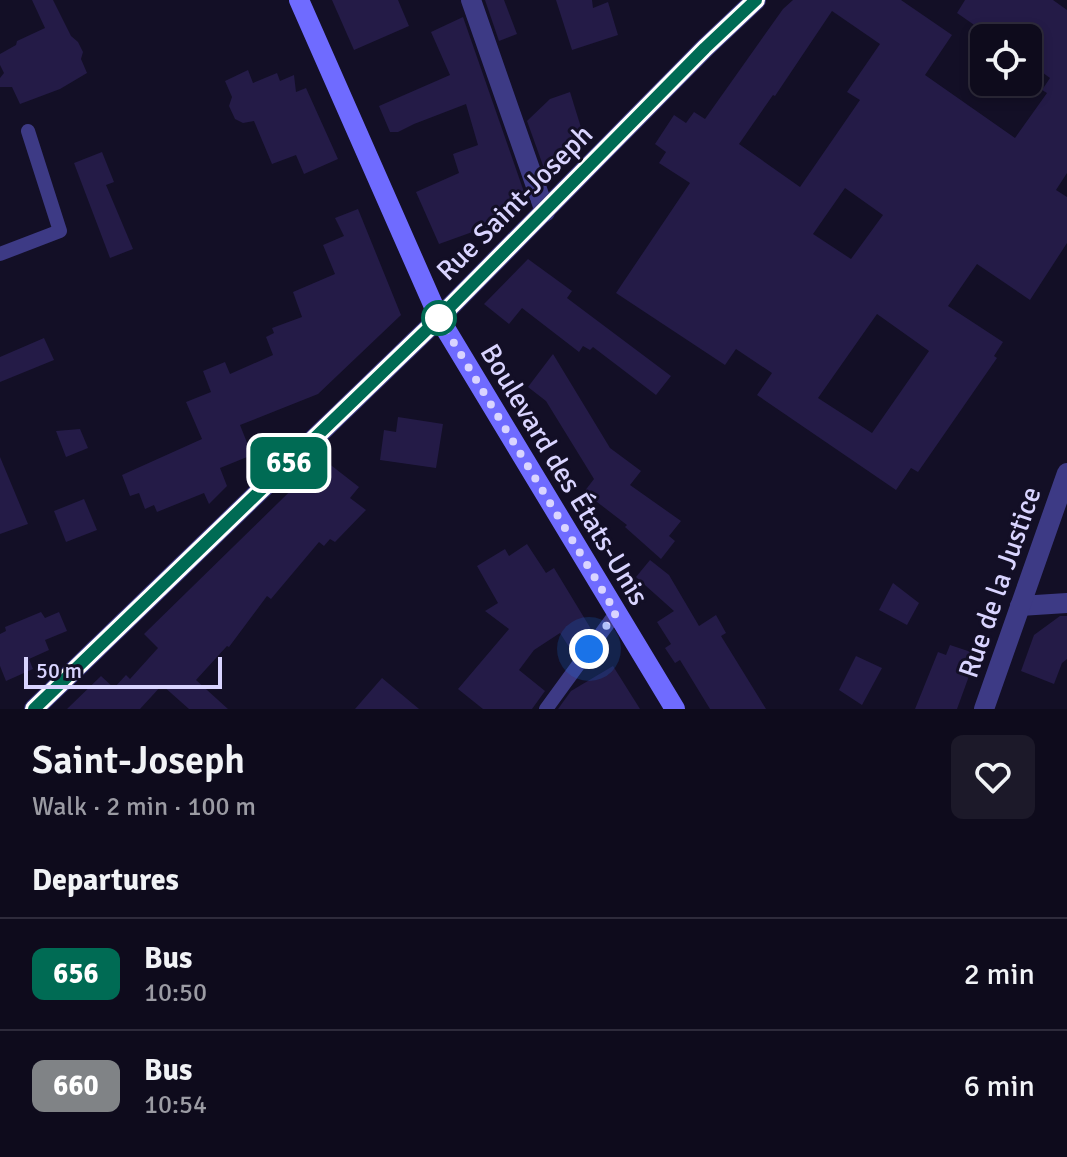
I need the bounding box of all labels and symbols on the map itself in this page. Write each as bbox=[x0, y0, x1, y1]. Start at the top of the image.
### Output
street label: Rue Saint-Joseph bbox=[430, 118, 600, 288]
unlabelled marker bbox=[422, 301, 456, 335]
street label: Boulevard des États-Unis bbox=[473, 338, 656, 611]
line badge: 656 bbox=[243, 437, 335, 489]
street label: Rue de la Justice bbox=[951, 482, 1049, 682]
your location bbox=[569, 629, 609, 669]
scale bar bbox=[24, 653, 222, 689]

